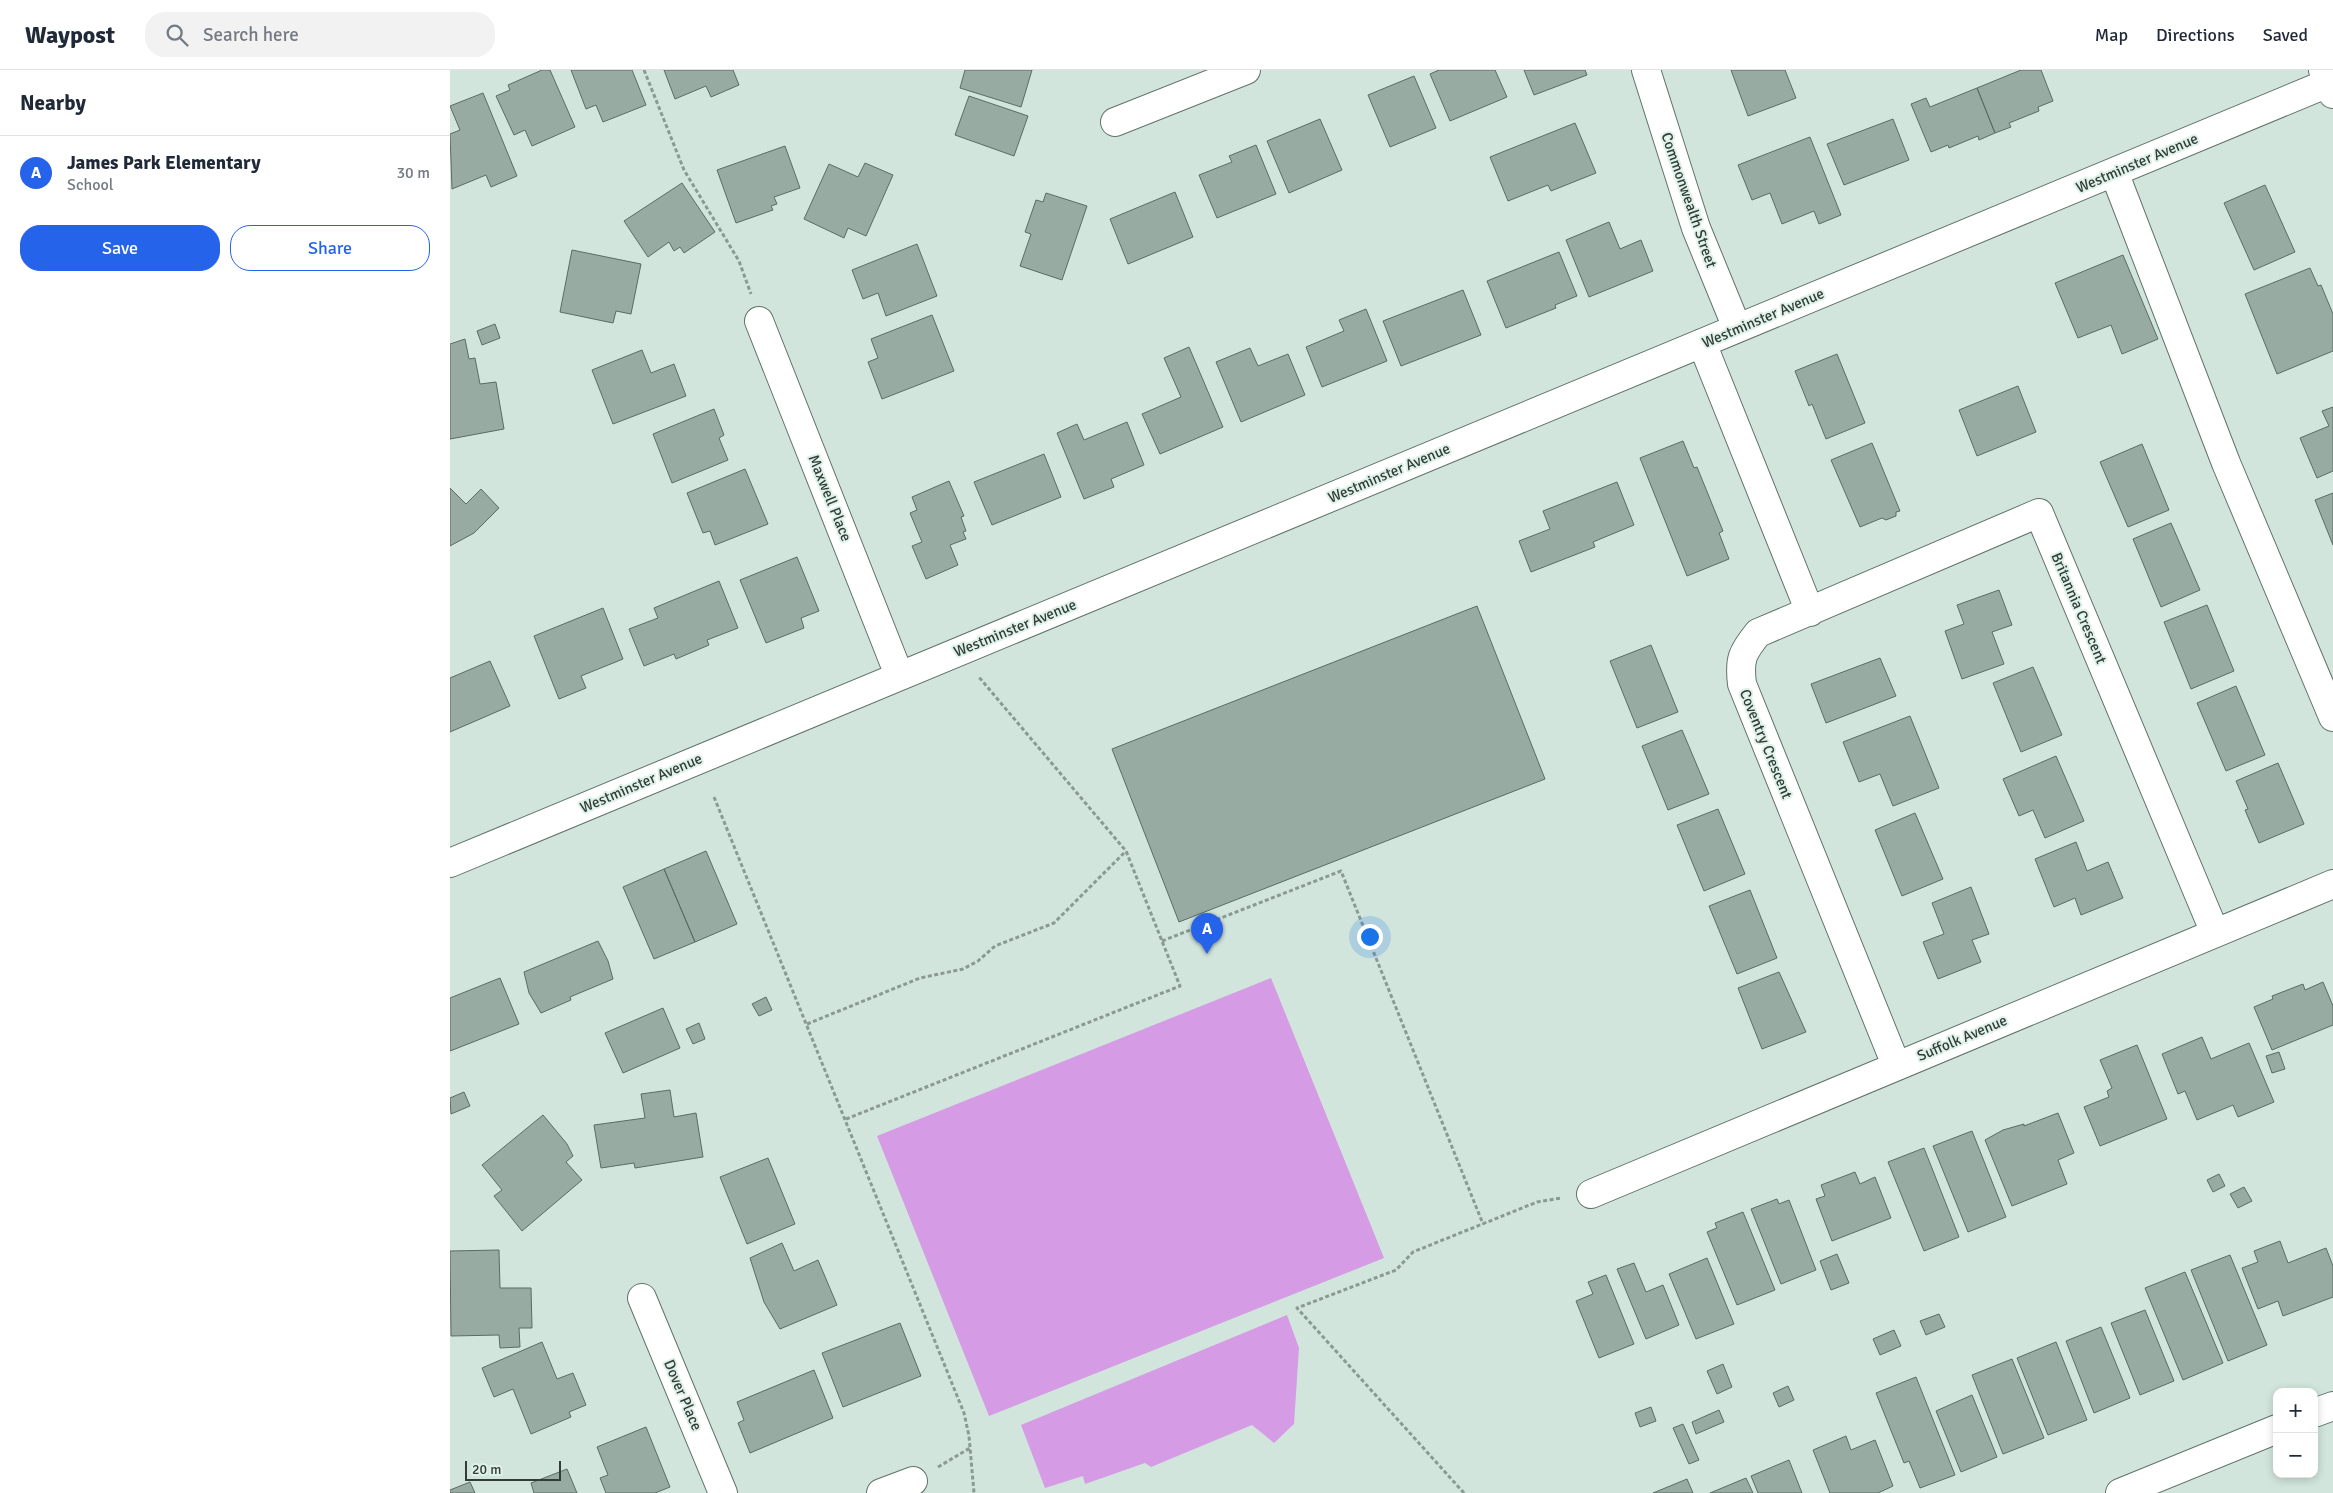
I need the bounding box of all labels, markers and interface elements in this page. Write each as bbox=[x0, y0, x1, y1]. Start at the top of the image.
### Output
search box bbox=[145, 12, 495, 57]
text: Waypost bbox=[25, 20, 115, 50]
icon: search bbox=[163, 21, 191, 49]
text: Search here bbox=[203, 23, 299, 47]
text: Map bbox=[2095, 24, 2128, 46]
text: Directions bbox=[2156, 24, 2235, 46]
text: Saved bbox=[2263, 24, 2308, 46]
text: Nearby bbox=[20, 90, 86, 116]
street label: Westminster Avenue bbox=[2073, 129, 2201, 197]
street label: Commonwealth Street bbox=[1657, 130, 1721, 270]
text: James Park Elementary bbox=[67, 151, 261, 175]
text: A bbox=[31, 163, 41, 183]
text: 30 m bbox=[396, 163, 430, 183]
text: School bbox=[67, 175, 113, 195]
button: Save bbox=[20, 225, 220, 271]
button: Share bbox=[230, 225, 430, 271]
street label: Westminster Avenue bbox=[1699, 284, 1827, 352]
street label: Westminster Avenue bbox=[1325, 439, 1453, 507]
street label: Maxwell Place bbox=[804, 452, 856, 544]
street label: Britannia Crescent bbox=[2047, 550, 2111, 666]
street label: Westminster Avenue bbox=[951, 595, 1079, 661]
street label: Coventry Crescent bbox=[1736, 687, 1796, 801]
street label: Westminster Avenue bbox=[577, 749, 705, 817]
pin: A bbox=[1191, 913, 1223, 954]
your location bbox=[1357, 924, 1383, 950]
street label: Suffolk Avenue bbox=[1914, 1011, 2010, 1065]
street label: Dover Place bbox=[660, 1357, 706, 1433]
map controls bbox=[2273, 1388, 2318, 1478]
button: + bbox=[2273, 1388, 2318, 1433]
button: − bbox=[2273, 1433, 2318, 1478]
scale bar bbox=[465, 1458, 561, 1481]
text: 20 m bbox=[472, 1461, 501, 1478]

